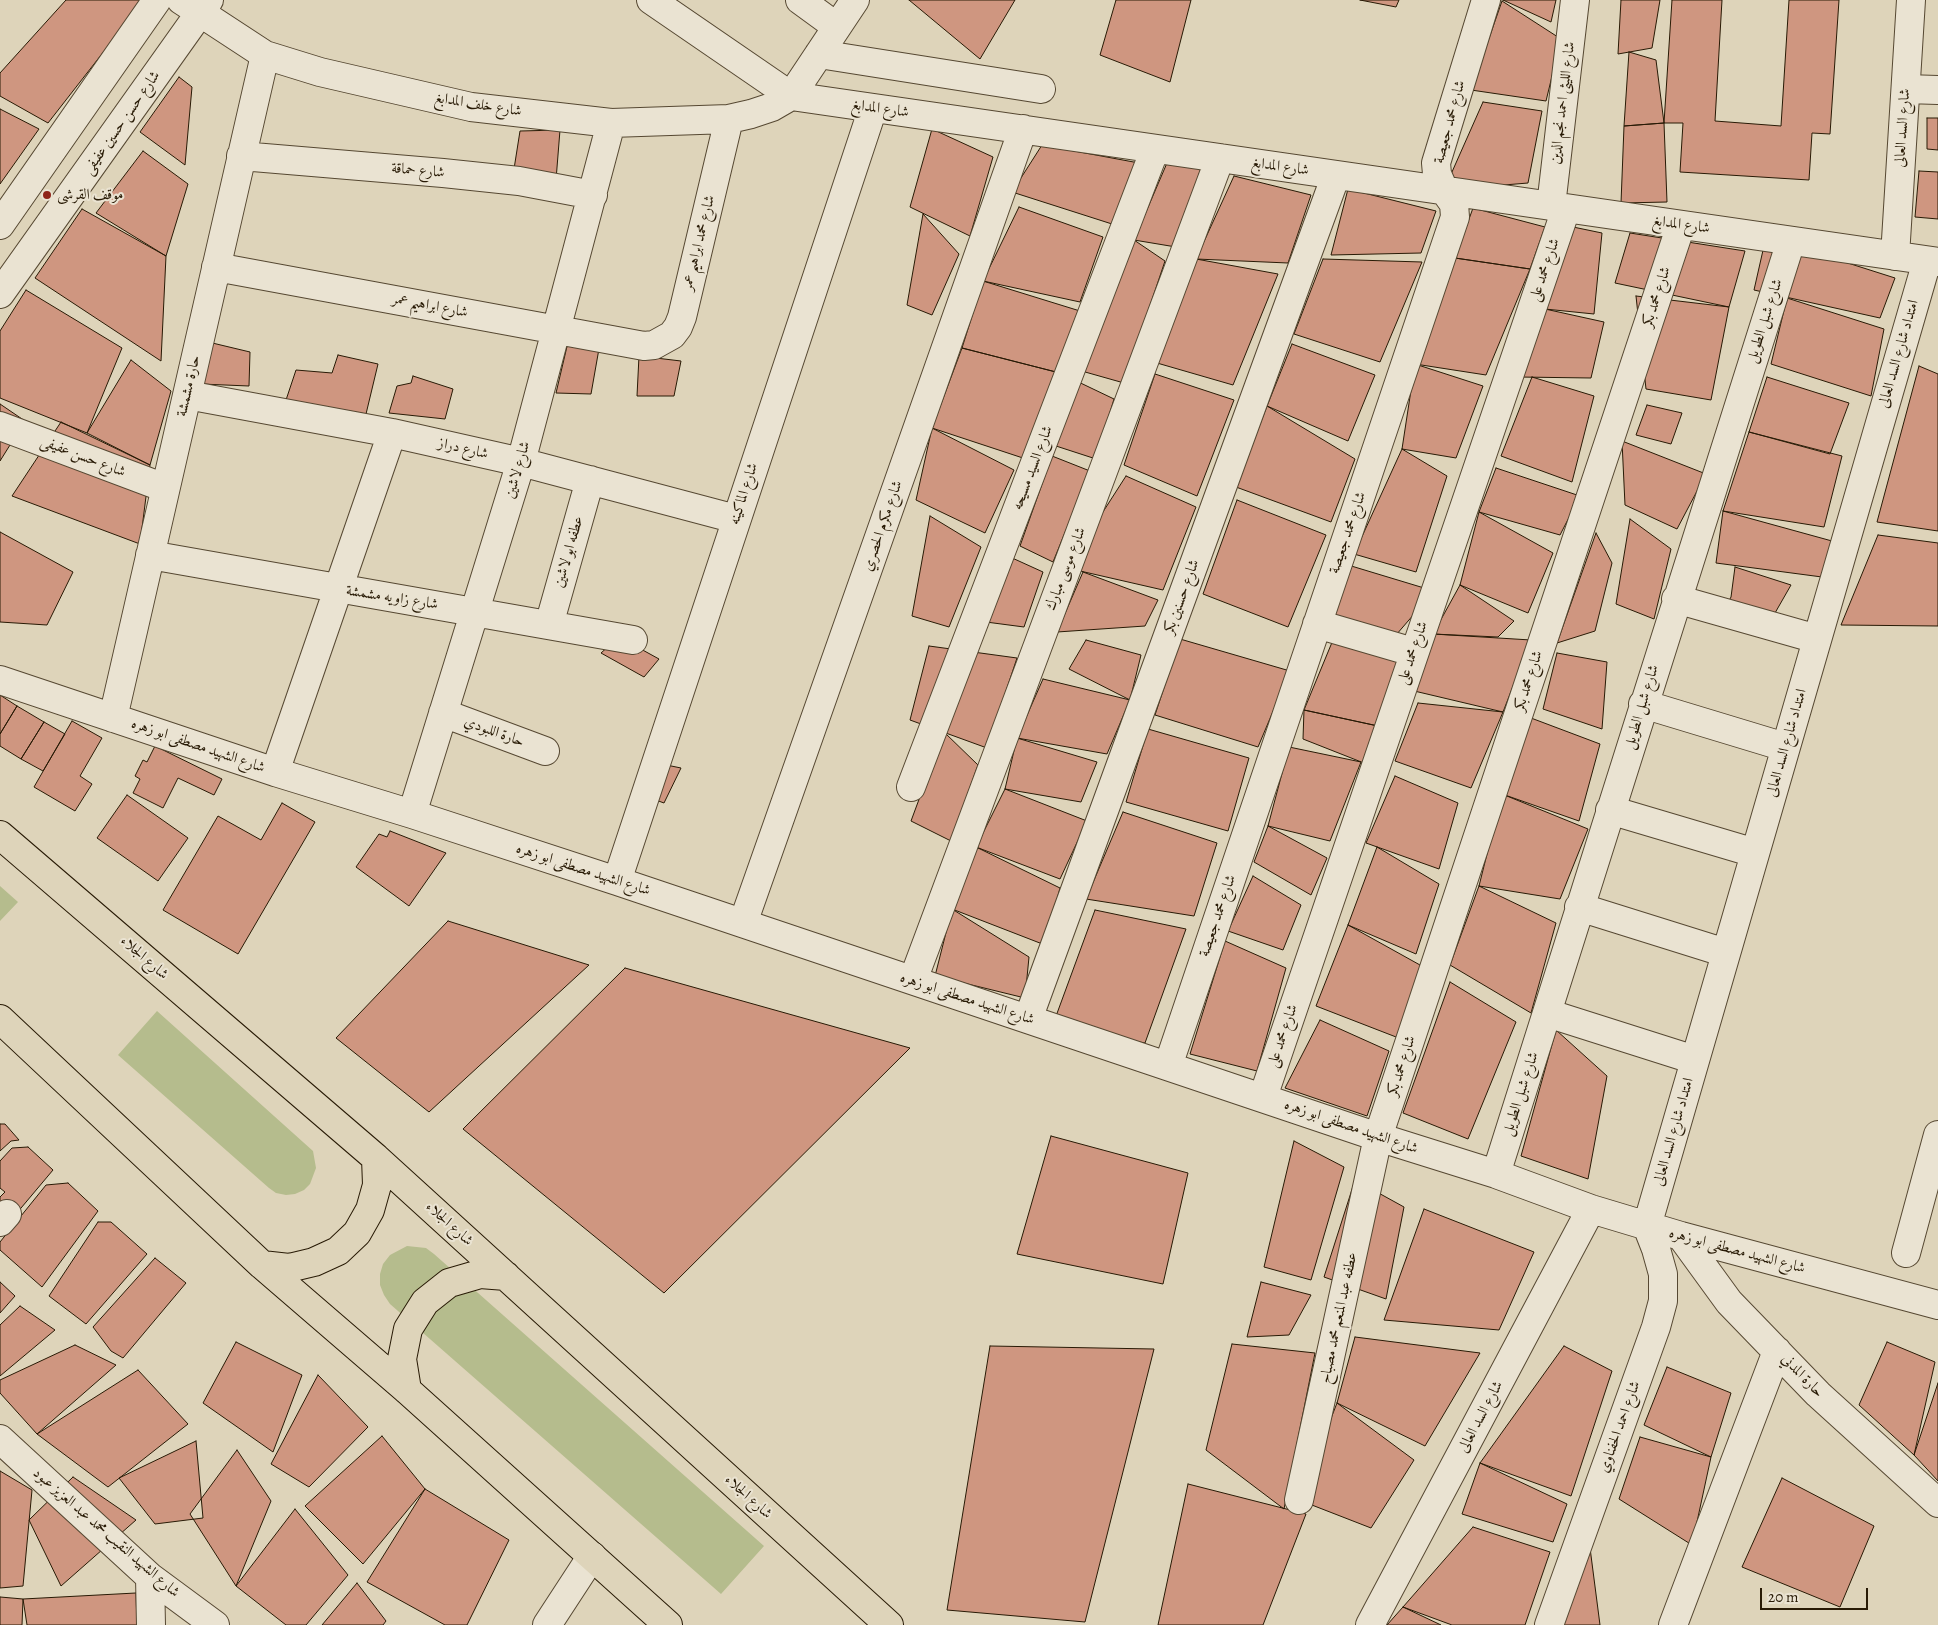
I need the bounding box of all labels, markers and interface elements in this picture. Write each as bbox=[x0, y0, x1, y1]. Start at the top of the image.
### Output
street label: شارع الليثى احمد نجم الدين bbox=[1547, 41, 1579, 165]
street label: شارع حسن حسين عفيفى bbox=[80, 68, 164, 178]
street label: شارع محمد جعيصة bbox=[1430, 78, 1470, 166]
street label: شارع السد العالى bbox=[1891, 88, 1915, 168]
street label: شارع خلف المدابغ bbox=[433, 89, 523, 121]
street label: شارع المدابغ bbox=[850, 96, 910, 122]
street label: شارع المدابغ bbox=[1250, 154, 1310, 180]
street label: شارع حماقة bbox=[391, 160, 445, 182]
place label: موقف القرشى bbox=[57, 186, 123, 204]
marker: موقف القرشى bbox=[41, 189, 53, 201]
street label: شارع محمد ابراهيم عمر bbox=[678, 194, 720, 292]
street label: شارع المدابغ bbox=[1651, 212, 1711, 238]
street label: شارع محمد على bbox=[1526, 236, 1564, 304]
street label: شارع محمد بكر bbox=[1639, 264, 1675, 330]
street label: شارع شبل الطويل bbox=[1743, 277, 1787, 365]
street label: شارع ابراهيم عمر bbox=[391, 290, 469, 322]
street label: امتداد شارع السد العالى bbox=[1875, 298, 1923, 410]
street label: حارة مشمشة bbox=[173, 354, 205, 418]
street label: شارع السيد مسيحه bbox=[1009, 423, 1057, 513]
street label: شارع حسن عفيفى bbox=[38, 433, 128, 481]
street label: شارع دراز bbox=[436, 434, 490, 464]
street label: شارع لاشين bbox=[501, 439, 535, 501]
street label: شارع الماكينه bbox=[726, 461, 762, 527]
street label: شارع مكرم الحصري bbox=[859, 478, 907, 574]
street label: شارع محمد جعيصة bbox=[1326, 490, 1370, 576]
street label: عطفه ابو لاشين bbox=[550, 514, 588, 590]
street label: شارع موسى مبارك bbox=[1042, 525, 1090, 613]
street label: شارع حسنين بكر bbox=[1160, 557, 1204, 637]
street label: شارع زاويه مشمشة bbox=[345, 582, 439, 614]
street label: شارع محمد على bbox=[1394, 619, 1432, 687]
street label: شارع محمد بكر bbox=[1511, 648, 1547, 714]
street label: شارع شبل الطويل bbox=[1621, 663, 1663, 751]
street label: امتداد شارع السد العالى bbox=[1763, 687, 1811, 799]
street label: حارة اللبودي bbox=[461, 713, 527, 751]
street label: شارع الشهيد مصطفى ابو زهره bbox=[129, 715, 267, 777]
street label: شارع الشهيد مصطفى ابو زهره bbox=[513, 840, 653, 900]
street label: شارع محمد جعيصة bbox=[1196, 873, 1240, 959]
street label: شارع الجلاء bbox=[116, 932, 172, 984]
street label: شارع الشهيد مصطفى ابو زهره bbox=[897, 969, 1037, 1029]
street label: شارع محمد على bbox=[1264, 1002, 1302, 1070]
street label: شارع محمد بكر bbox=[1384, 1033, 1420, 1099]
street label: شارع شبل الطويل bbox=[1499, 1050, 1543, 1138]
street label: امتداد شارع السد العالى bbox=[1650, 1076, 1698, 1188]
street label: شارع الشهيد مصطفى ابو زهره bbox=[1282, 1096, 1420, 1158]
street label: شارع الجلاء bbox=[421, 1198, 477, 1250]
street label: شارع الشهيد مصطفى ابو زهره bbox=[1667, 1224, 1807, 1278]
street label: عطفه عبد المنعم محمد مصباح bbox=[1316, 1251, 1362, 1385]
street label: حارة المدني bbox=[1777, 1350, 1827, 1402]
street label: شارع السد العالى bbox=[1455, 1378, 1507, 1456]
street label: شارع احمد الحفناوي bbox=[1595, 1379, 1645, 1475]
street label: شارع الشهيد النقيب محمد عبد العزيز عبود bbox=[29, 1464, 183, 1602]
street label: شارع الجلاء bbox=[720, 1471, 776, 1523]
scale bar bbox=[1763, 1578, 1870, 1610]
text: 20 m bbox=[1768, 1587, 1799, 1607]

